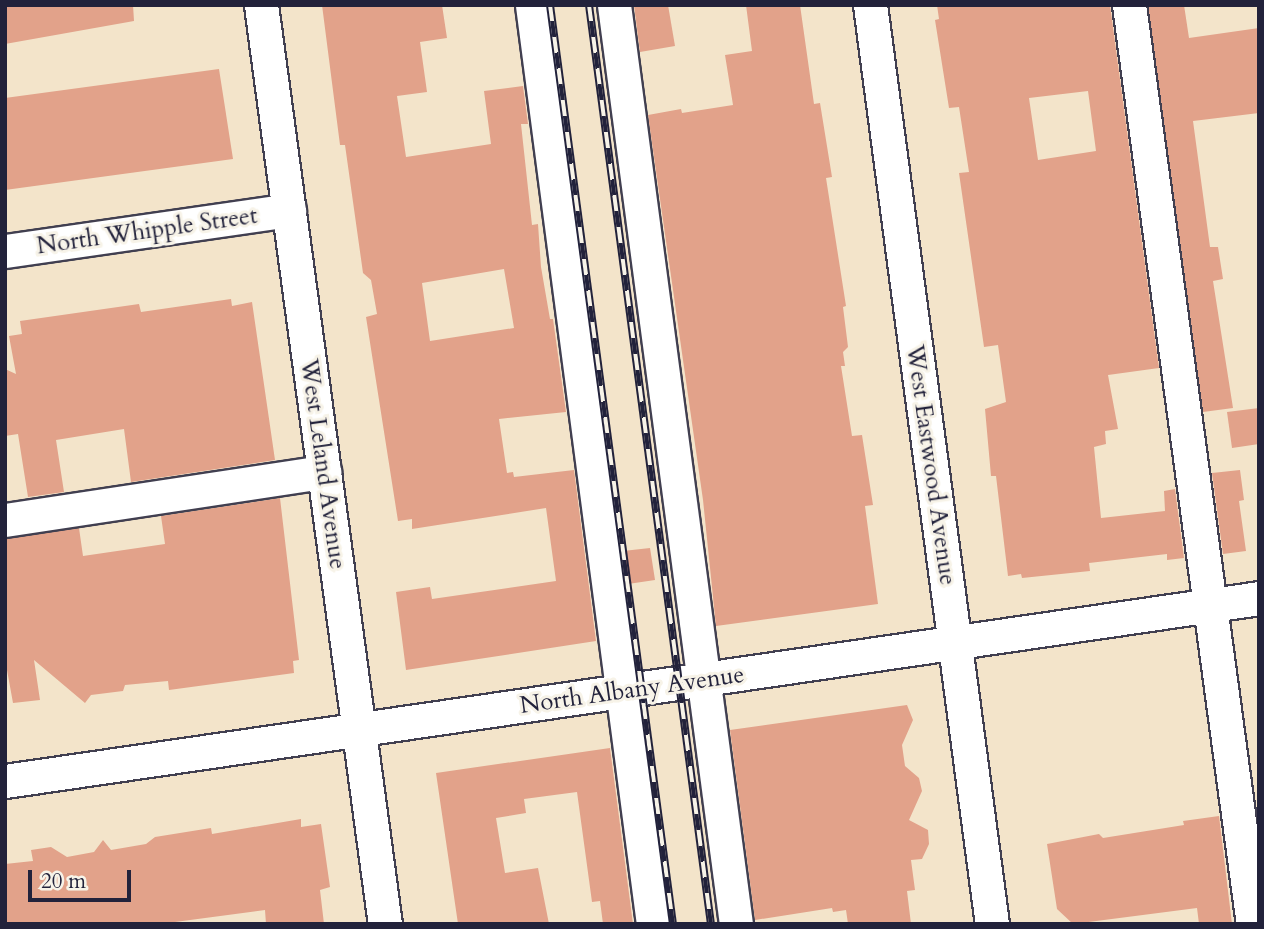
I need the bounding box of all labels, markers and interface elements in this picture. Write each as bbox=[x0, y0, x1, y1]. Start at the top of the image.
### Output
street label: North Whipple Street bbox=[35, 201, 259, 261]
street label: West Eastwood Avenue bbox=[900, 343, 962, 587]
street label: West Leland Avenue bbox=[294, 357, 352, 571]
street label: North Albany Avenue bbox=[518, 660, 746, 720]
scale bar bbox=[32, 856, 135, 900]
text: 20 m bbox=[41, 867, 86, 896]

